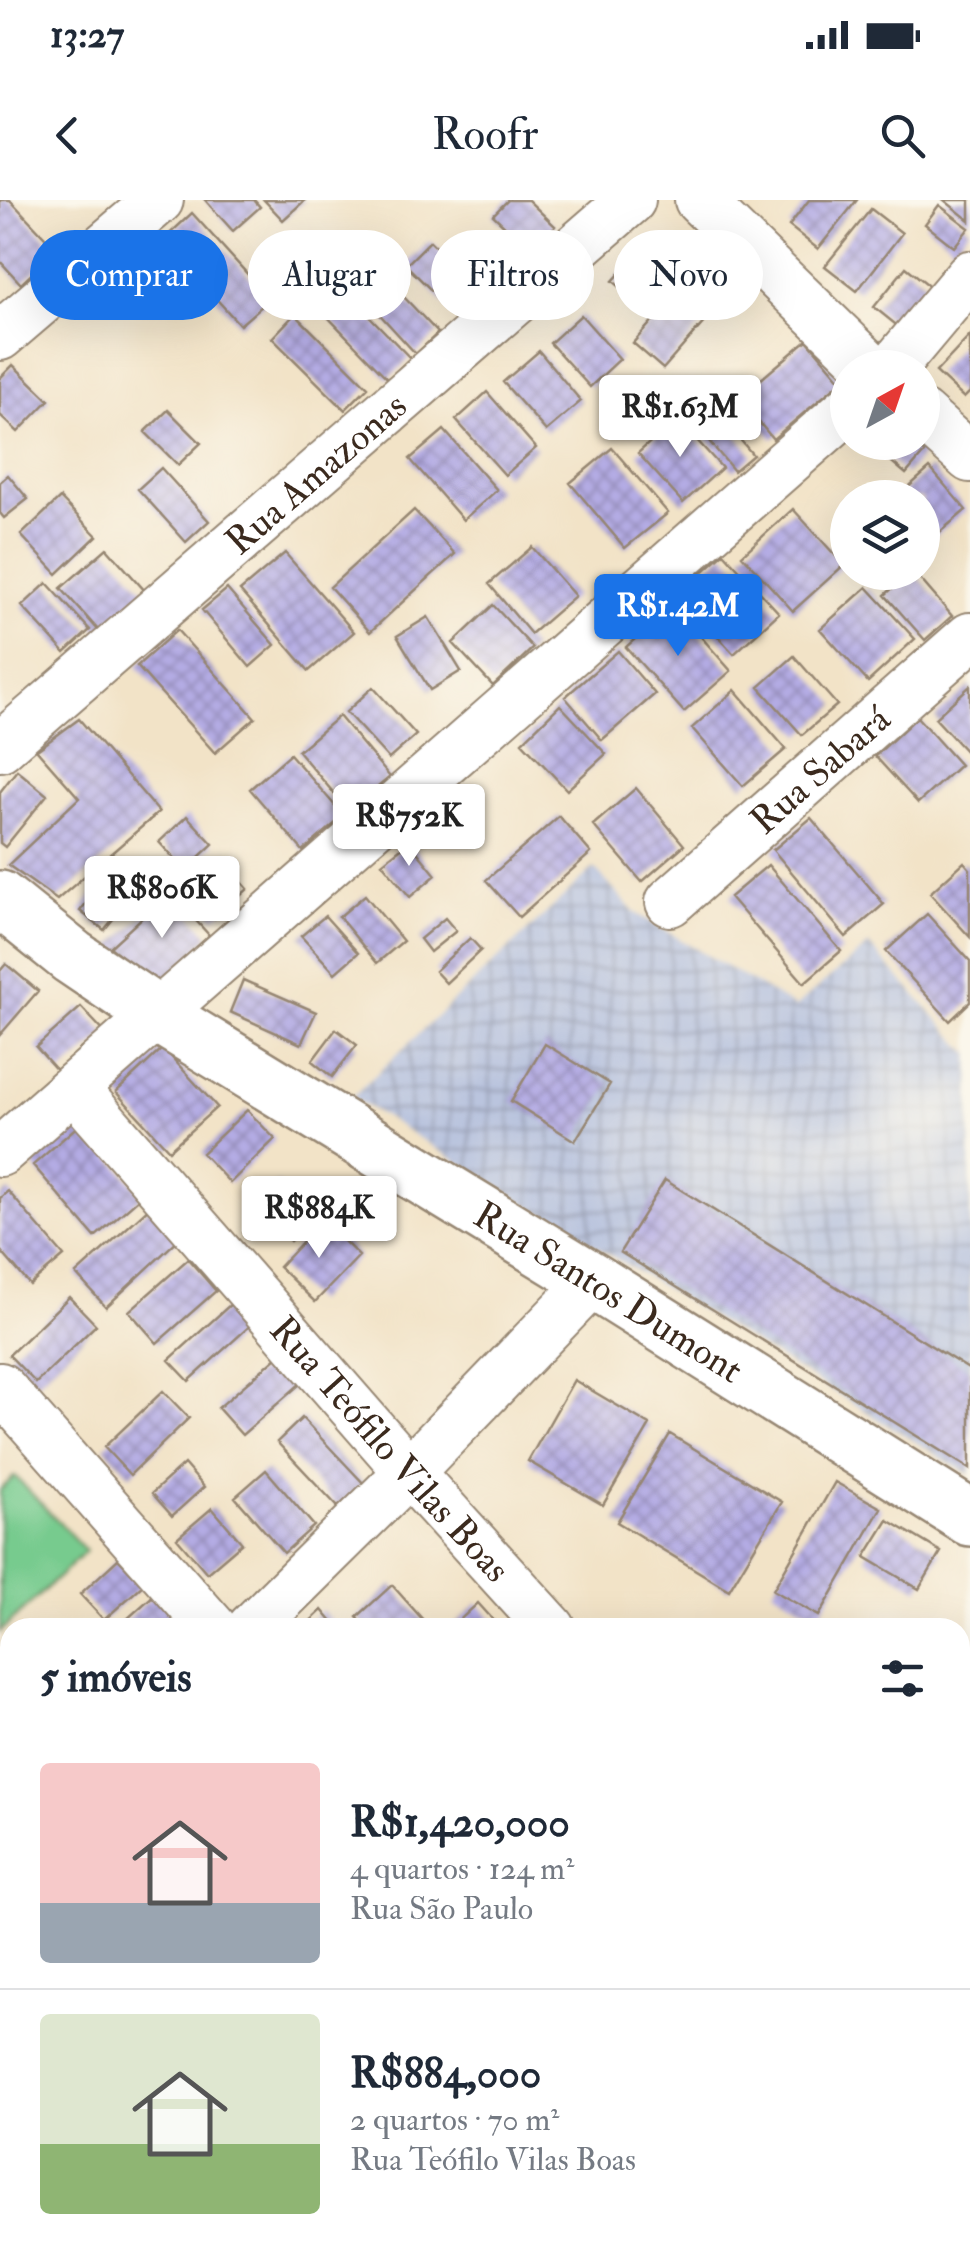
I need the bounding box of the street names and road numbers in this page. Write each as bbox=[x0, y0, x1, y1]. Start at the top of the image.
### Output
street label: Rua Amazonas bbox=[216, 382, 417, 566]
street label: Rua Sabará bbox=[741, 696, 901, 845]
street label: Rua Santos Dumont bbox=[465, 1191, 752, 1394]
street label: Rua Teófilo Vilas Boas bbox=[259, 1307, 520, 1593]

